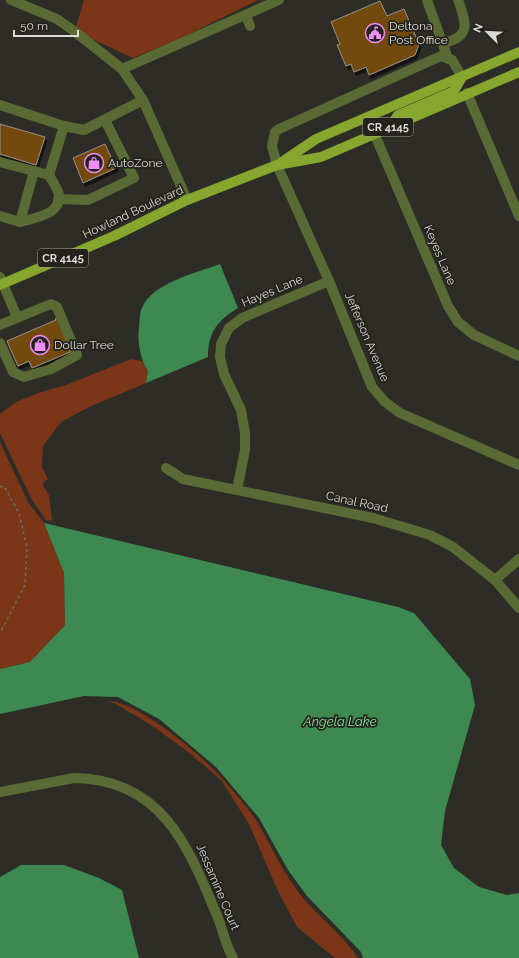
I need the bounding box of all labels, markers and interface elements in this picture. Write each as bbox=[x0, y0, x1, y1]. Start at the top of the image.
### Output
scale bar bbox=[14, 12, 78, 38]
north arrow bbox=[467, 12, 507, 52]
text: 50 m bbox=[20, 19, 48, 33]
place label: Deltona Post Office bbox=[389, 19, 448, 47]
public building icon: Deltona Post Office bbox=[364, 22, 386, 44]
text: N bbox=[471, 22, 486, 35]
road number: CR 4145 bbox=[363, 118, 413, 136]
shop icon: AutoZone bbox=[83, 152, 105, 174]
place label: AutoZone bbox=[108, 156, 162, 170]
street label: Howland Boulevard bbox=[80, 183, 186, 241]
street label: Keyes Lane bbox=[421, 223, 459, 287]
road number: CR 4145 bbox=[38, 249, 88, 267]
street label: Hayes Lane bbox=[239, 272, 305, 310]
street label: Jefferson Avenue bbox=[342, 290, 392, 384]
shop icon: Dollar Tree bbox=[29, 334, 51, 356]
place label: Dollar Tree bbox=[54, 338, 114, 352]
street label: Canal Road bbox=[325, 489, 389, 515]
water label: Angela Lake bbox=[302, 714, 377, 729]
street label: Jessamine Court bbox=[194, 842, 242, 932]

